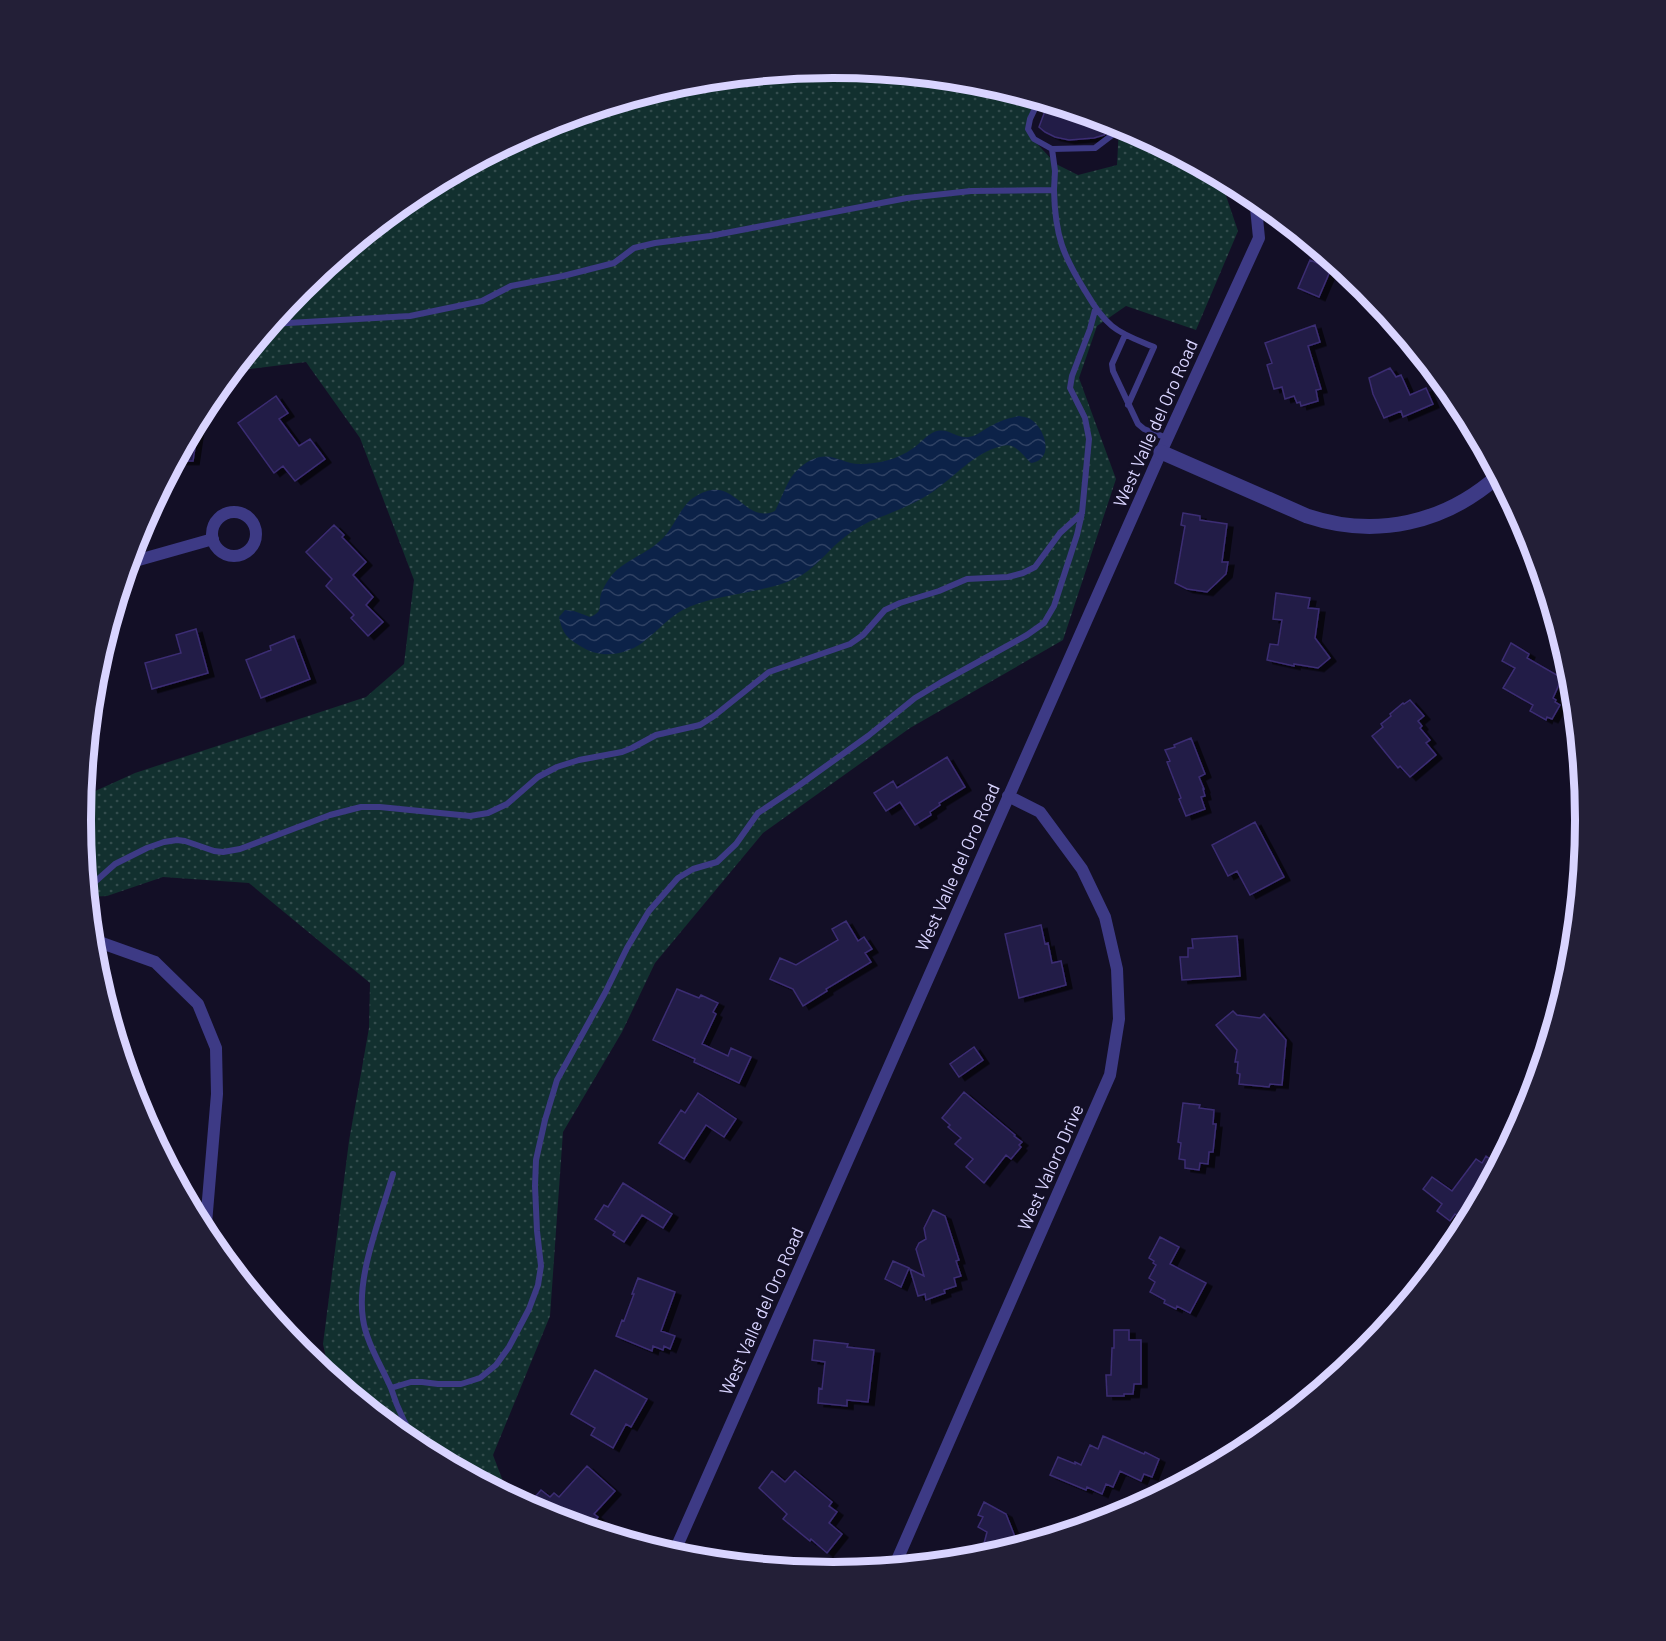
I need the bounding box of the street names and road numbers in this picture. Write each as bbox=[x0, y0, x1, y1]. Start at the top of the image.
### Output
street label: West Valle del Oro Road bbox=[1108, 336, 1202, 510]
street label: West Valle del Oro Road bbox=[910, 780, 1004, 954]
street label: West Valoro Drive bbox=[1012, 1100, 1088, 1234]
street label: West Valle del Oro Road bbox=[714, 1224, 808, 1398]

